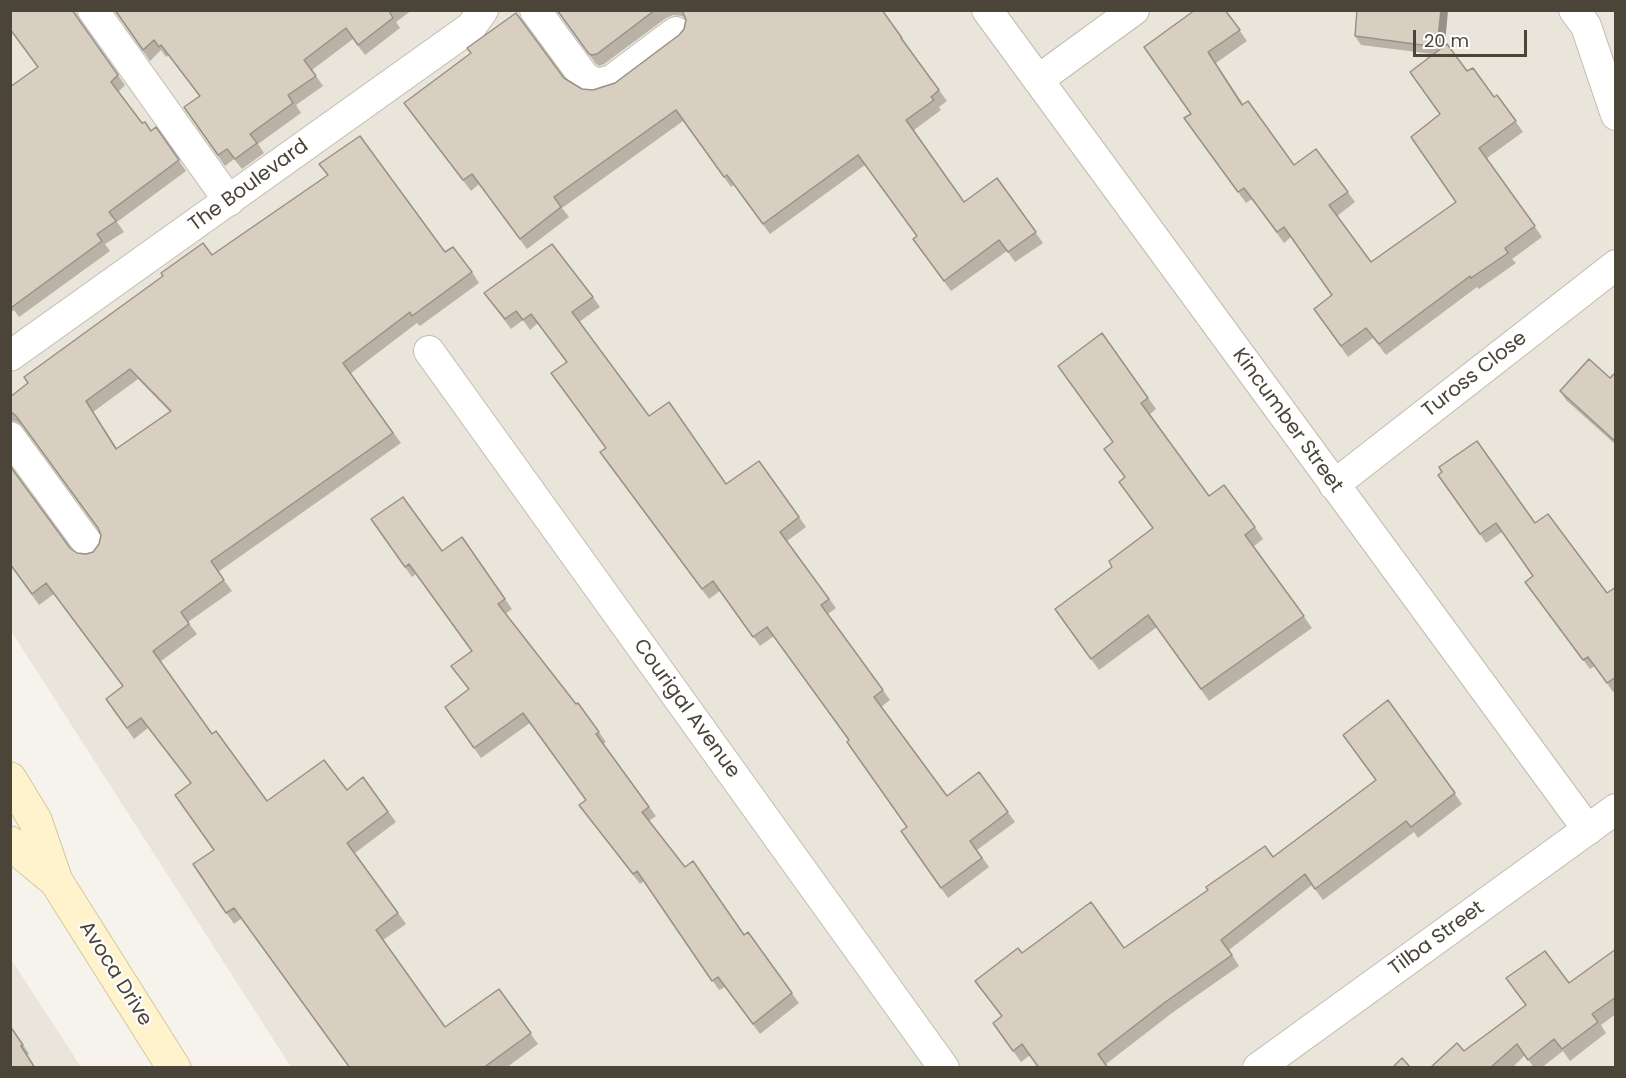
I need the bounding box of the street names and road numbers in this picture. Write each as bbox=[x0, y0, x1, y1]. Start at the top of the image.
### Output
street label: The Boulevard bbox=[184, 134, 314, 238]
street label: Tuross Close bbox=[1418, 327, 1532, 423]
street label: Kincumber Street bbox=[1227, 344, 1347, 498]
street label: Courigal Avenue bbox=[628, 635, 744, 783]
street label: Tilba Street bbox=[1385, 896, 1489, 982]
street label: Avoca Drive bbox=[73, 917, 157, 1031]

